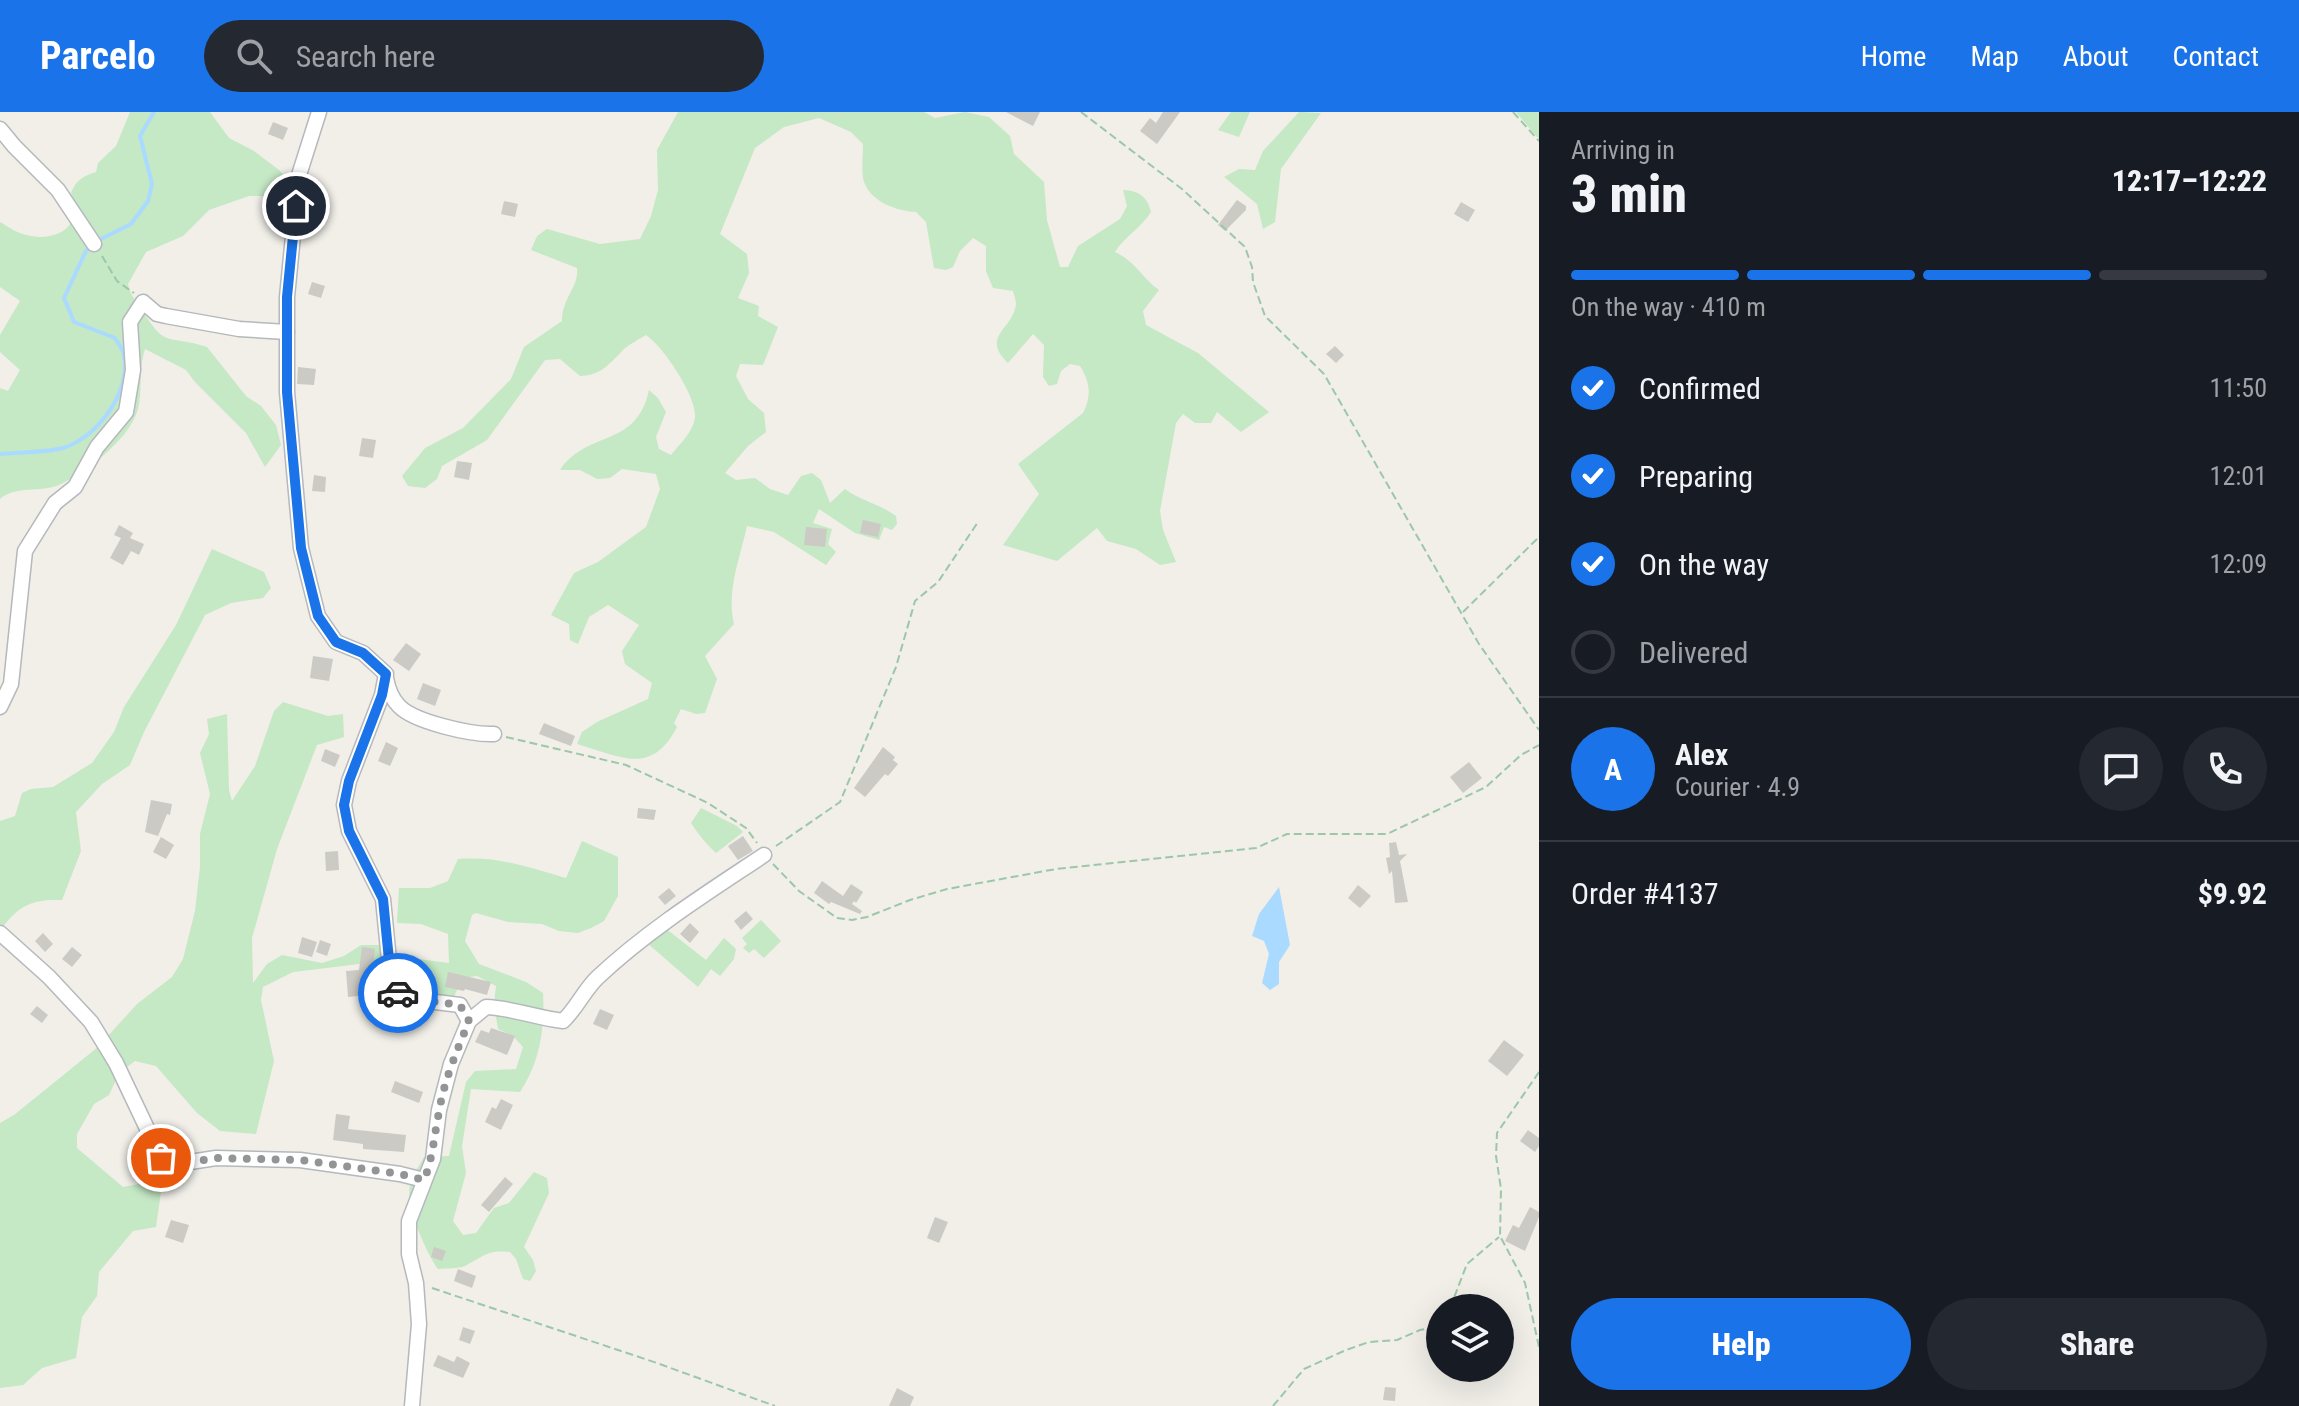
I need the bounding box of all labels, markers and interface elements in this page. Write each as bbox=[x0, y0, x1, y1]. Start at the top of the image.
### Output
search box bbox=[204, 20, 764, 92]
text: Parcelo bbox=[40, 34, 156, 78]
icon: search bbox=[232, 34, 276, 78]
text: Search here bbox=[296, 39, 435, 74]
text: Home bbox=[1861, 40, 1926, 73]
text: Map bbox=[1970, 40, 2019, 73]
text: About bbox=[2063, 40, 2129, 73]
text: Contact bbox=[2173, 40, 2259, 73]
text: Arriving in bbox=[1571, 135, 1675, 165]
text: 12:17–12:22 bbox=[2112, 163, 2267, 198]
text: 3 min bbox=[1571, 164, 1687, 225]
pin bbox=[262, 172, 330, 240]
icon: home bbox=[274, 184, 318, 228]
text: On the way · 410 m bbox=[1571, 292, 1766, 322]
icon: check bbox=[1571, 366, 1615, 410]
text: Confirmed bbox=[1639, 371, 1761, 406]
text: 11:50 bbox=[2210, 373, 2267, 403]
icon: check bbox=[1571, 454, 1615, 498]
text: Preparing bbox=[1639, 459, 1753, 494]
text: 12:01 bbox=[2210, 461, 2267, 491]
icon: check bbox=[1571, 542, 1615, 586]
text: On the way bbox=[1639, 547, 1769, 582]
text: 12:09 bbox=[2210, 549, 2267, 579]
text: Delivered bbox=[1639, 635, 1748, 670]
button: chat bbox=[2079, 727, 2163, 811]
button: phone bbox=[2183, 727, 2267, 811]
text: Alex bbox=[1675, 737, 1728, 772]
text: A bbox=[1604, 752, 1622, 787]
text: Courier · 4.9 bbox=[1675, 772, 1800, 802]
text: Order #4137 bbox=[1571, 876, 1719, 911]
text: $9.92 bbox=[2198, 876, 2267, 911]
courier bbox=[358, 953, 438, 1033]
icon: car bbox=[376, 971, 420, 1015]
pin bbox=[127, 1124, 195, 1192]
icon: bag bbox=[139, 1136, 183, 1180]
map controls bbox=[1426, 1294, 1514, 1382]
button: layers bbox=[1426, 1294, 1514, 1382]
button: Help bbox=[1571, 1298, 1911, 1390]
button: Share bbox=[1927, 1298, 2267, 1390]

